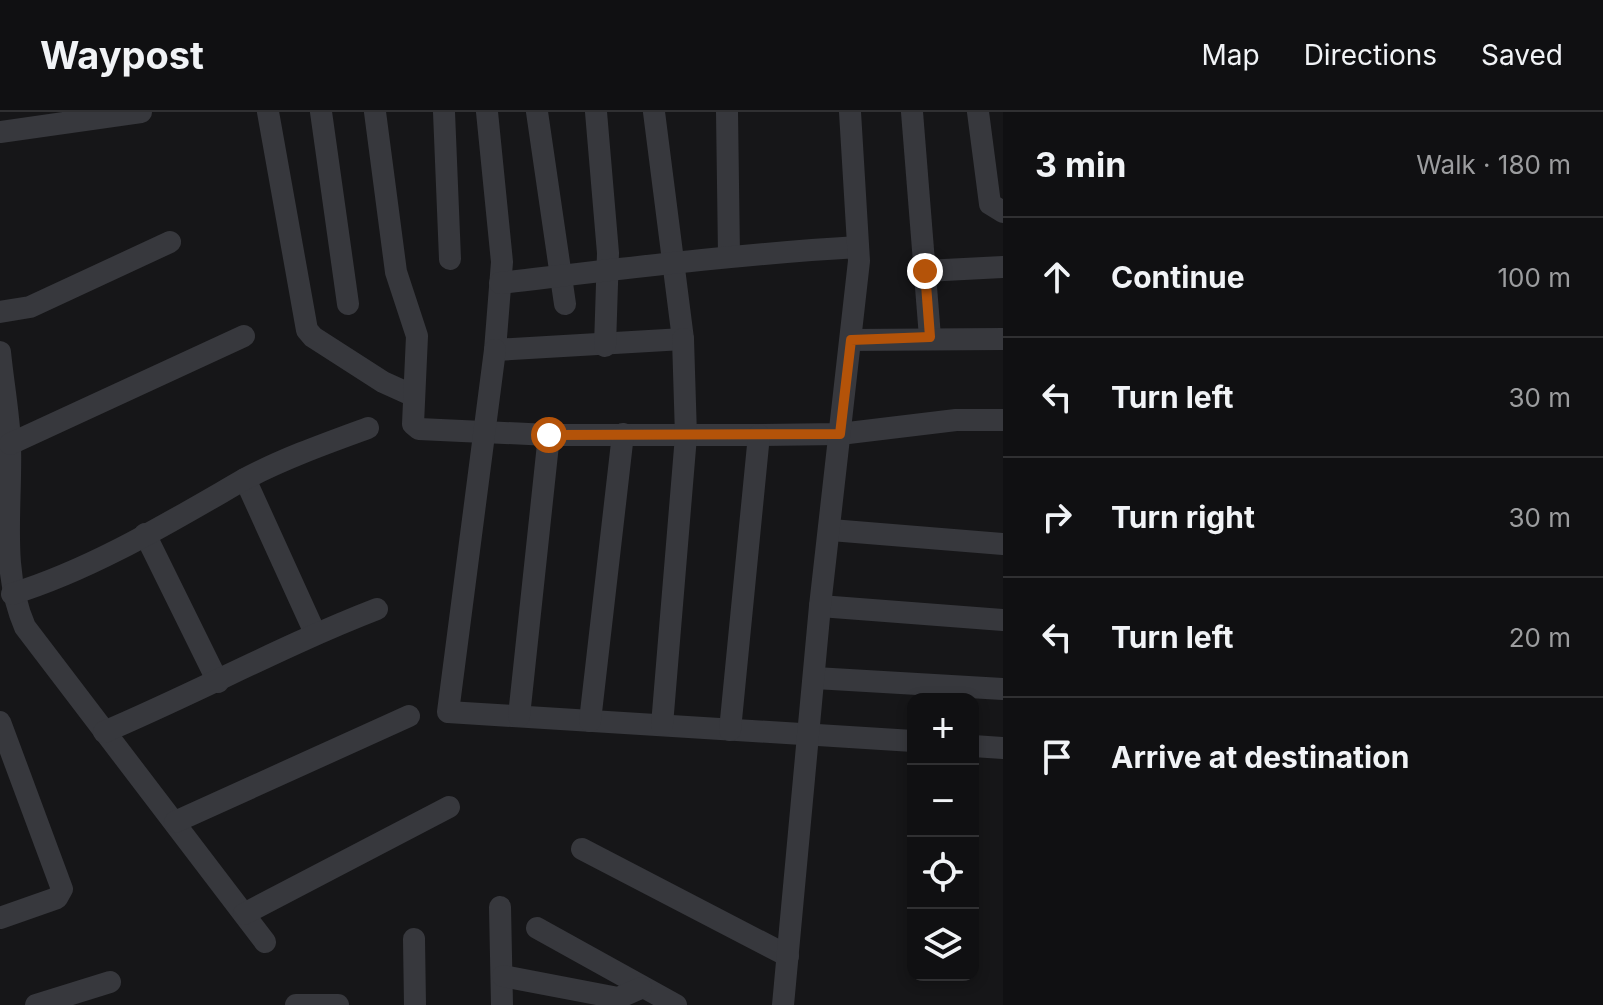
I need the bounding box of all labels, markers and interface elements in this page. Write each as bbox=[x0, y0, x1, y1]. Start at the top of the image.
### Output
text: Waypost bbox=[40, 32, 204, 78]
text: Map bbox=[1201, 38, 1260, 72]
text: Directions bbox=[1304, 38, 1437, 72]
text: Saved bbox=[1481, 38, 1563, 72]
text: 3 min bbox=[1035, 144, 1126, 185]
text: Walk · 180 m bbox=[1416, 149, 1571, 180]
route end bbox=[907, 253, 943, 289]
icon: ahead bbox=[1035, 255, 1079, 299]
text: Continue bbox=[1111, 259, 1245, 295]
text: 100 m bbox=[1498, 262, 1571, 293]
icon: left bbox=[1035, 375, 1079, 419]
text: Turn left bbox=[1111, 379, 1233, 415]
text: 30 m bbox=[1508, 382, 1571, 413]
route start bbox=[531, 417, 567, 453]
icon: right bbox=[1035, 495, 1079, 539]
text: Turn right bbox=[1111, 499, 1255, 535]
text: 30 m bbox=[1508, 502, 1571, 533]
icon: left bbox=[1035, 615, 1079, 659]
text: Turn left bbox=[1111, 619, 1233, 655]
text: 20 m bbox=[1509, 622, 1571, 653]
map controls bbox=[907, 693, 979, 981]
button: + bbox=[907, 693, 979, 765]
icon: arrive bbox=[1035, 735, 1079, 779]
text: Arrive at destination bbox=[1111, 739, 1409, 775]
button: − bbox=[907, 765, 979, 837]
button: locate bbox=[907, 837, 979, 909]
button: layers bbox=[907, 909, 979, 981]

